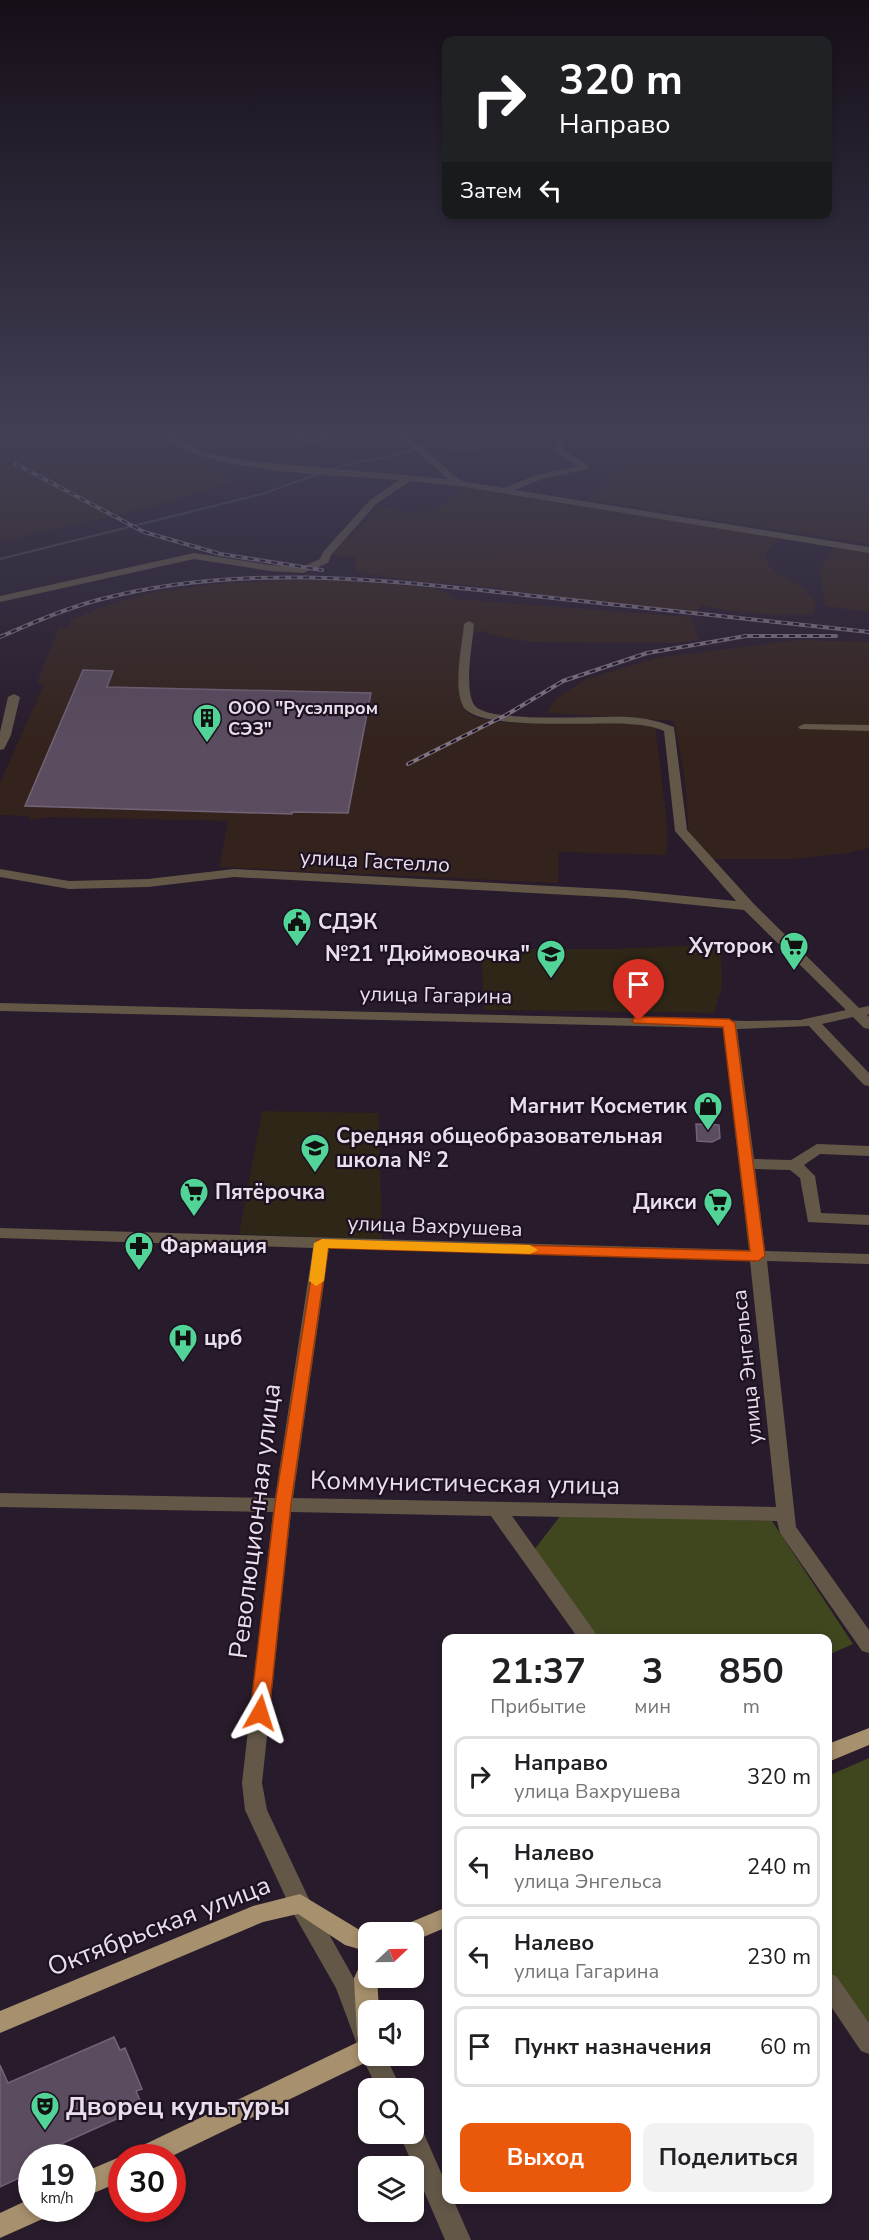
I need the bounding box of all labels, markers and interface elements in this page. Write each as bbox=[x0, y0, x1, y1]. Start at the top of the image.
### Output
text: 320 m bbox=[559, 52, 683, 109]
icon: right bbox=[460, 60, 538, 138]
text: Направо bbox=[559, 106, 670, 143]
icon: left bbox=[534, 174, 567, 207]
text: Затем bbox=[460, 176, 522, 206]
place label: ООО "Русэлпром СЭЗ" bbox=[228, 696, 378, 741]
building icon: ООО "Русэлпром СЭЗ" bbox=[191, 702, 223, 744]
street label: улица Гастелло bbox=[299, 843, 451, 879]
public building icon: СДЭК bbox=[281, 906, 313, 948]
place label: СДЭК bbox=[318, 908, 378, 936]
supermarket icon: Хуторок bbox=[778, 930, 810, 972]
place label: Хуторок bbox=[688, 932, 773, 960]
school or university icon: №21 "Дюймовочка" bbox=[535, 938, 567, 980]
place label: №21 "Дюймовочка" bbox=[325, 940, 530, 968]
pin bbox=[613, 959, 664, 1021]
icon: arrive bbox=[622, 968, 655, 1001]
street label: улица Гагарина bbox=[359, 980, 513, 1010]
shop icon: Магнит Косметик bbox=[692, 1090, 724, 1132]
place label: Магнит Косметик bbox=[509, 1092, 687, 1120]
place label: Средняя общеобразовательная школа № 2 bbox=[336, 1122, 663, 1174]
school or university icon: Средняя общеобразовательная школа № 2 bbox=[299, 1132, 331, 1174]
supermarket icon: Пятёрочка bbox=[178, 1176, 210, 1218]
place label: Пятёрочка bbox=[215, 1178, 325, 1206]
supermarket icon: Дикси bbox=[702, 1186, 734, 1228]
place label: Дикси bbox=[633, 1188, 697, 1216]
street label: улица Вахрушева bbox=[347, 1209, 523, 1243]
pharmacy icon: Фармация bbox=[123, 1230, 155, 1272]
place label: Фармация bbox=[160, 1232, 267, 1260]
street label: улица Энгельса bbox=[725, 1288, 769, 1446]
hospital icon: црб bbox=[167, 1322, 199, 1364]
place label: црб bbox=[204, 1324, 242, 1352]
street label: Революционная улица bbox=[221, 1381, 289, 1661]
street label: Коммунистическая улица bbox=[310, 1463, 620, 1503]
text: 21:37 bbox=[490, 1647, 586, 1696]
text: 3 bbox=[642, 1647, 663, 1696]
text: 850 bbox=[719, 1647, 784, 1696]
position arrow bbox=[228, 1681, 292, 1745]
text: Прибытие bbox=[490, 1693, 586, 1720]
text: мин bbox=[634, 1693, 671, 1720]
text: m bbox=[743, 1693, 760, 1720]
text: Направо bbox=[514, 1748, 608, 1778]
icon: right bbox=[463, 1760, 496, 1793]
text: 320 m bbox=[747, 1762, 811, 1792]
text: улица Вахрушева bbox=[514, 1778, 681, 1805]
text: Налево bbox=[514, 1838, 594, 1868]
icon: left bbox=[463, 1850, 496, 1883]
text: 240 m bbox=[747, 1852, 811, 1882]
street label: Октябрьская улица bbox=[42, 1867, 276, 1985]
text: улица Энгельса bbox=[514, 1868, 662, 1895]
north arrow bbox=[358, 1922, 424, 1988]
map controls bbox=[358, 1922, 424, 2222]
text: Налево bbox=[514, 1928, 594, 1958]
icon: left bbox=[463, 1940, 496, 1973]
text: 230 m bbox=[747, 1942, 811, 1972]
text: улица Гагарина bbox=[514, 1958, 659, 1985]
button: sound bbox=[358, 2000, 424, 2066]
icon: arrive bbox=[463, 2030, 496, 2063]
text: Пункт назначения bbox=[514, 2032, 712, 2062]
text: 60 m bbox=[760, 2032, 811, 2062]
button: search bbox=[358, 2078, 424, 2144]
place label: Дворец культуры bbox=[66, 2089, 290, 2124]
theatre icon: Дворец культуры bbox=[29, 2090, 61, 2132]
button: Выход bbox=[460, 2123, 631, 2192]
button: Поделиться bbox=[643, 2123, 814, 2192]
speed limit sign: 30 bbox=[108, 2144, 186, 2222]
text: 19 bbox=[39, 2155, 75, 2196]
button: layers bbox=[358, 2156, 424, 2222]
text: km/h bbox=[40, 2188, 74, 2208]

